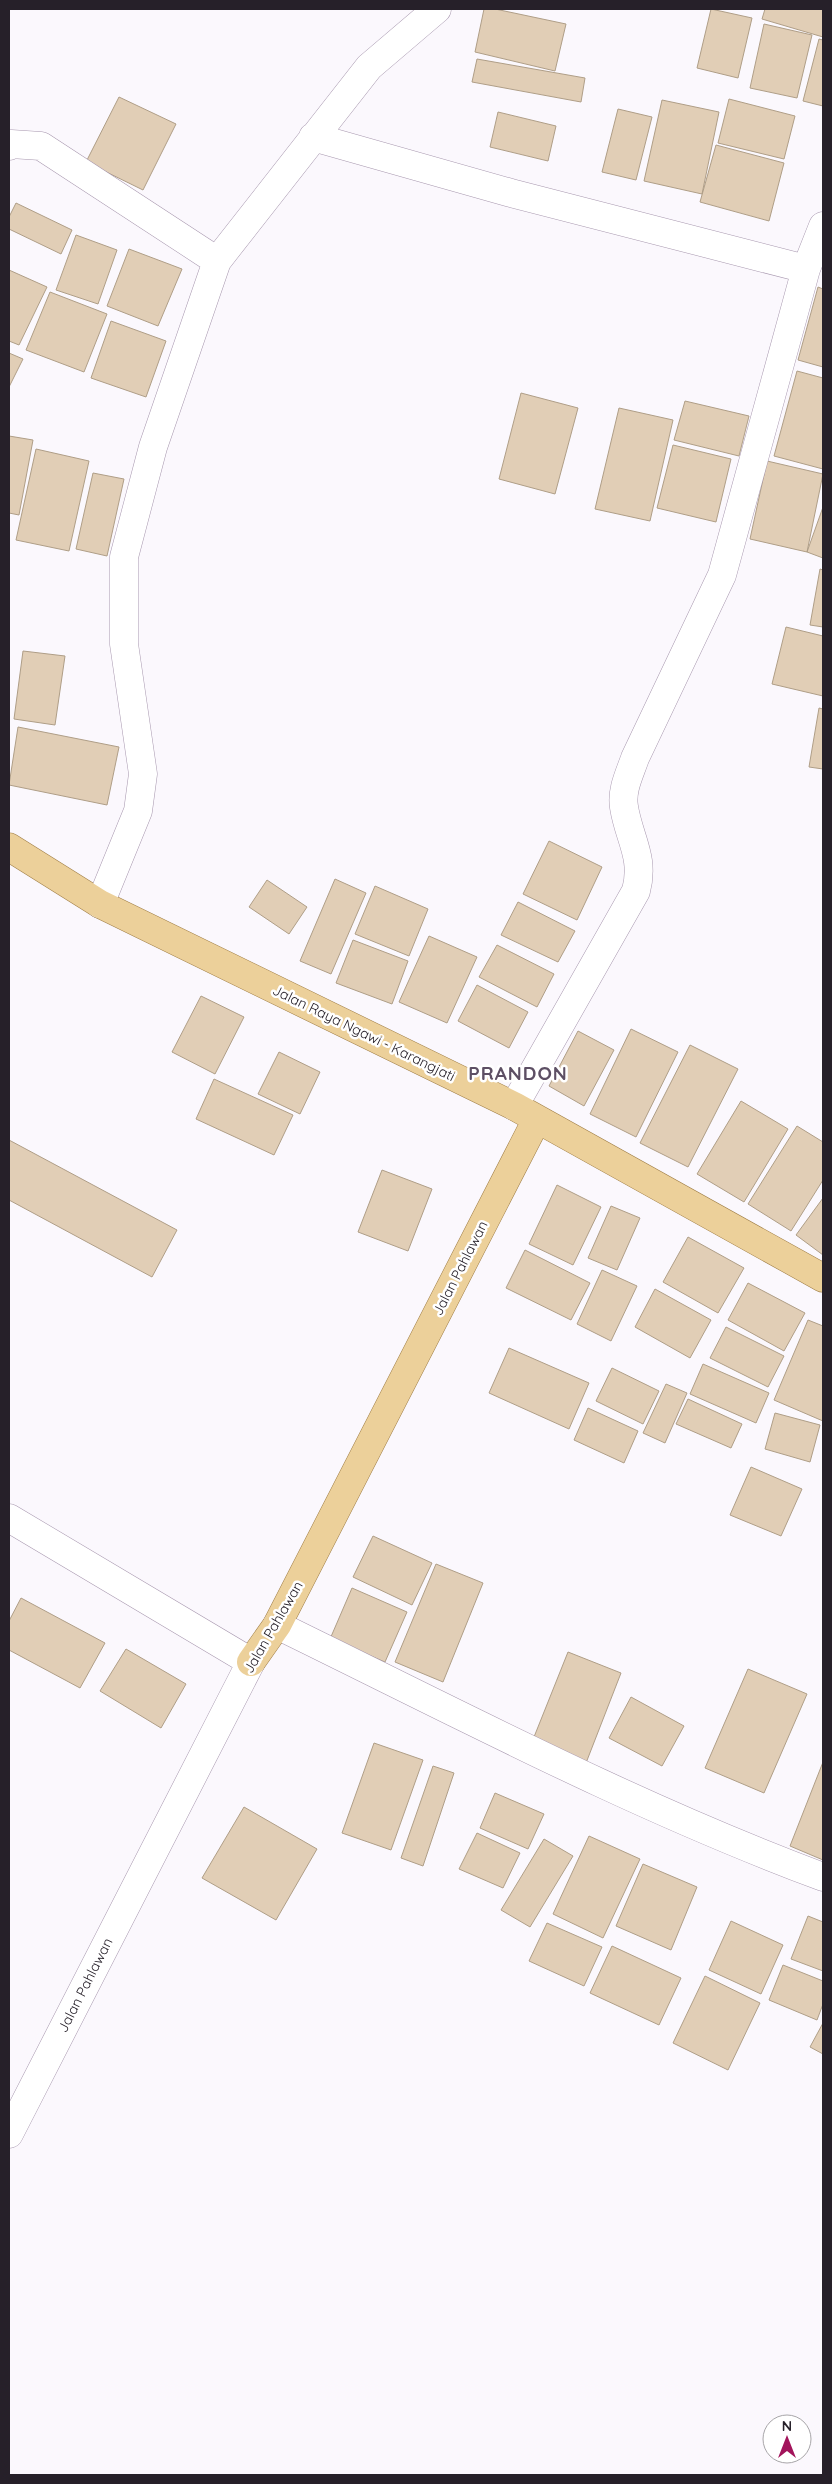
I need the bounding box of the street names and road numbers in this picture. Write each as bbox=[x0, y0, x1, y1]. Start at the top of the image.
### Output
street label: Jalan Raya Ngawi - Karangjati bbox=[270, 981, 458, 1085]
street label: Jalan Pahlawan bbox=[428, 1218, 492, 1318]
street label: Jalan Pahlawan bbox=[239, 1578, 307, 1676]
street label: Jalan Pahlawan bbox=[53, 1935, 117, 2035]

